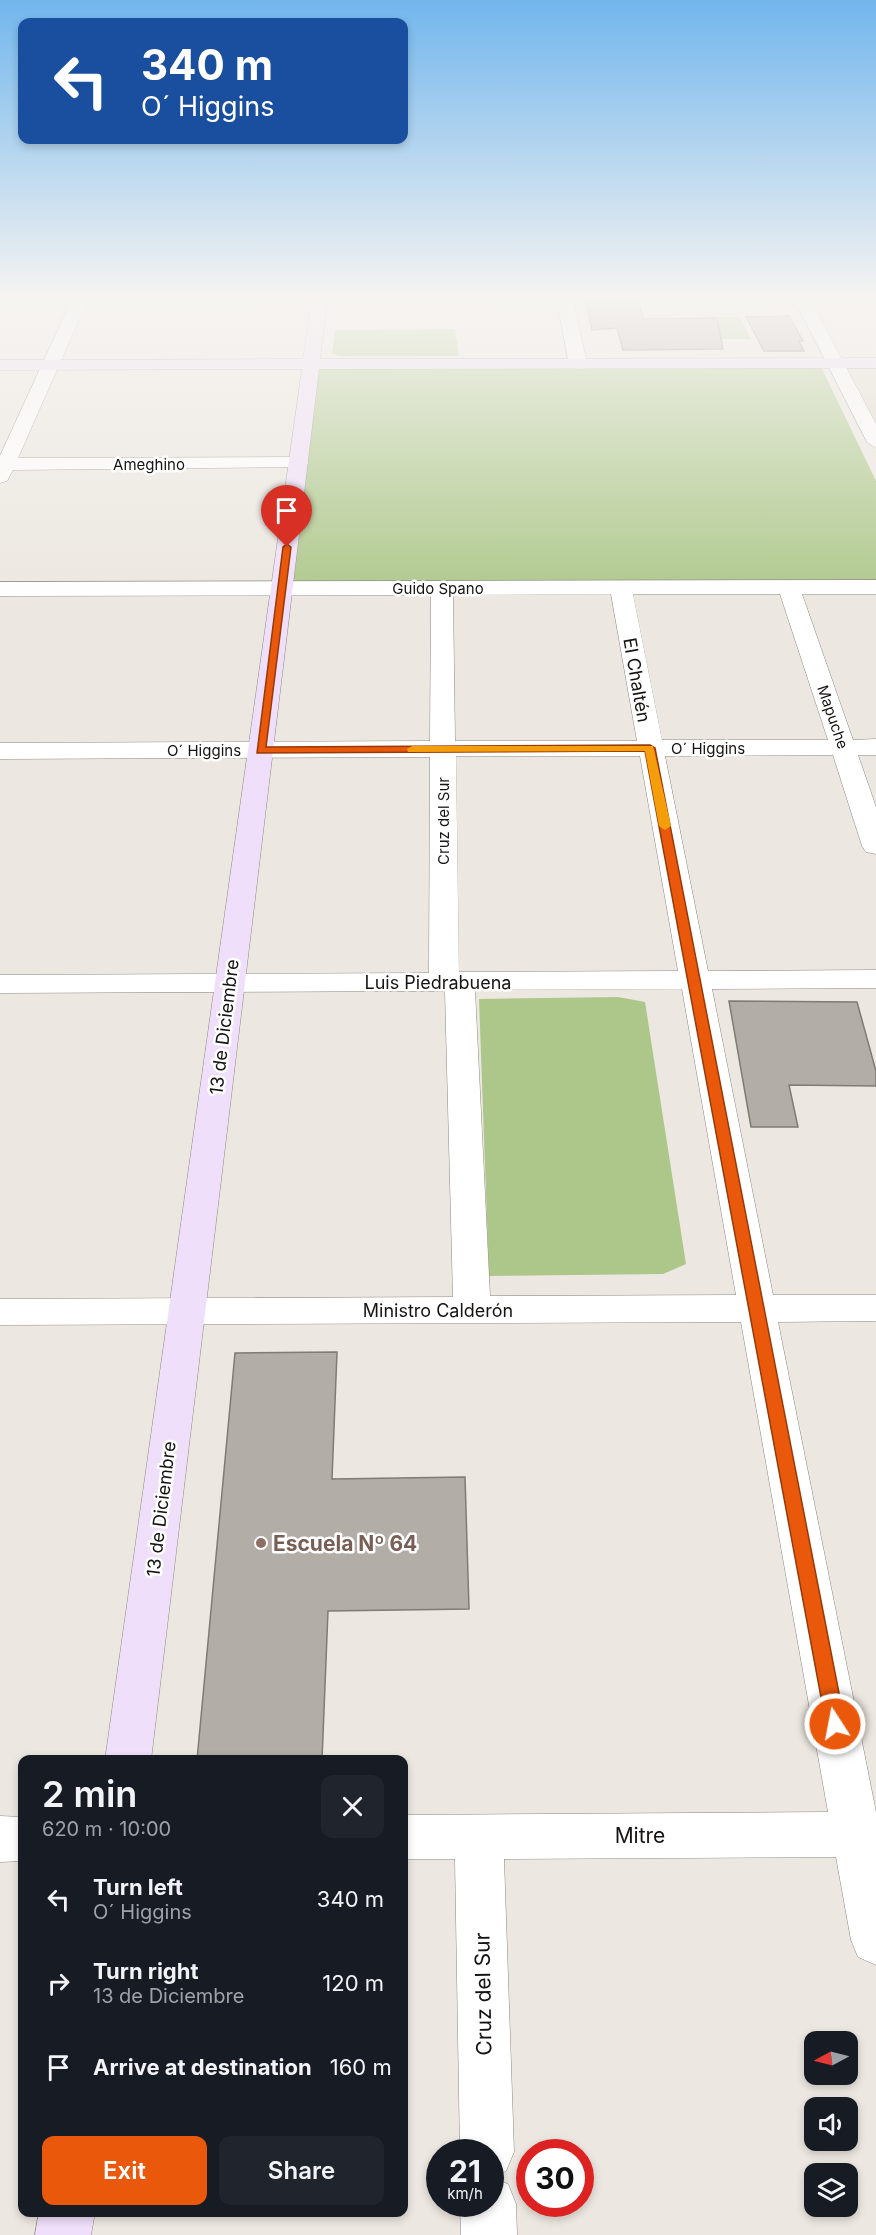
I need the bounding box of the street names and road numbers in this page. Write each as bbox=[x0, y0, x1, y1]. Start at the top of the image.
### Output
street label: Ameghino bbox=[113, 455, 185, 474]
street label: Guido Spano bbox=[392, 579, 484, 598]
street label: El Chaltén bbox=[619, 636, 655, 724]
street label: Mapuche bbox=[813, 683, 853, 751]
street label: O´ Higgins bbox=[671, 739, 745, 758]
street label: O´ Higgins bbox=[167, 741, 241, 760]
street label: Cruz del Sur bbox=[434, 777, 453, 865]
street label: 13 de Diciembre bbox=[205, 958, 243, 1096]
street label: Luis Piedrabuena bbox=[365, 972, 511, 993]
street label: Ministro Calderón bbox=[363, 1300, 513, 1321]
street label: 13 de Diciembre bbox=[142, 1440, 180, 1578]
street label: Mitre bbox=[615, 1823, 665, 1848]
street label: Cruz del Sur bbox=[469, 1932, 497, 2056]

